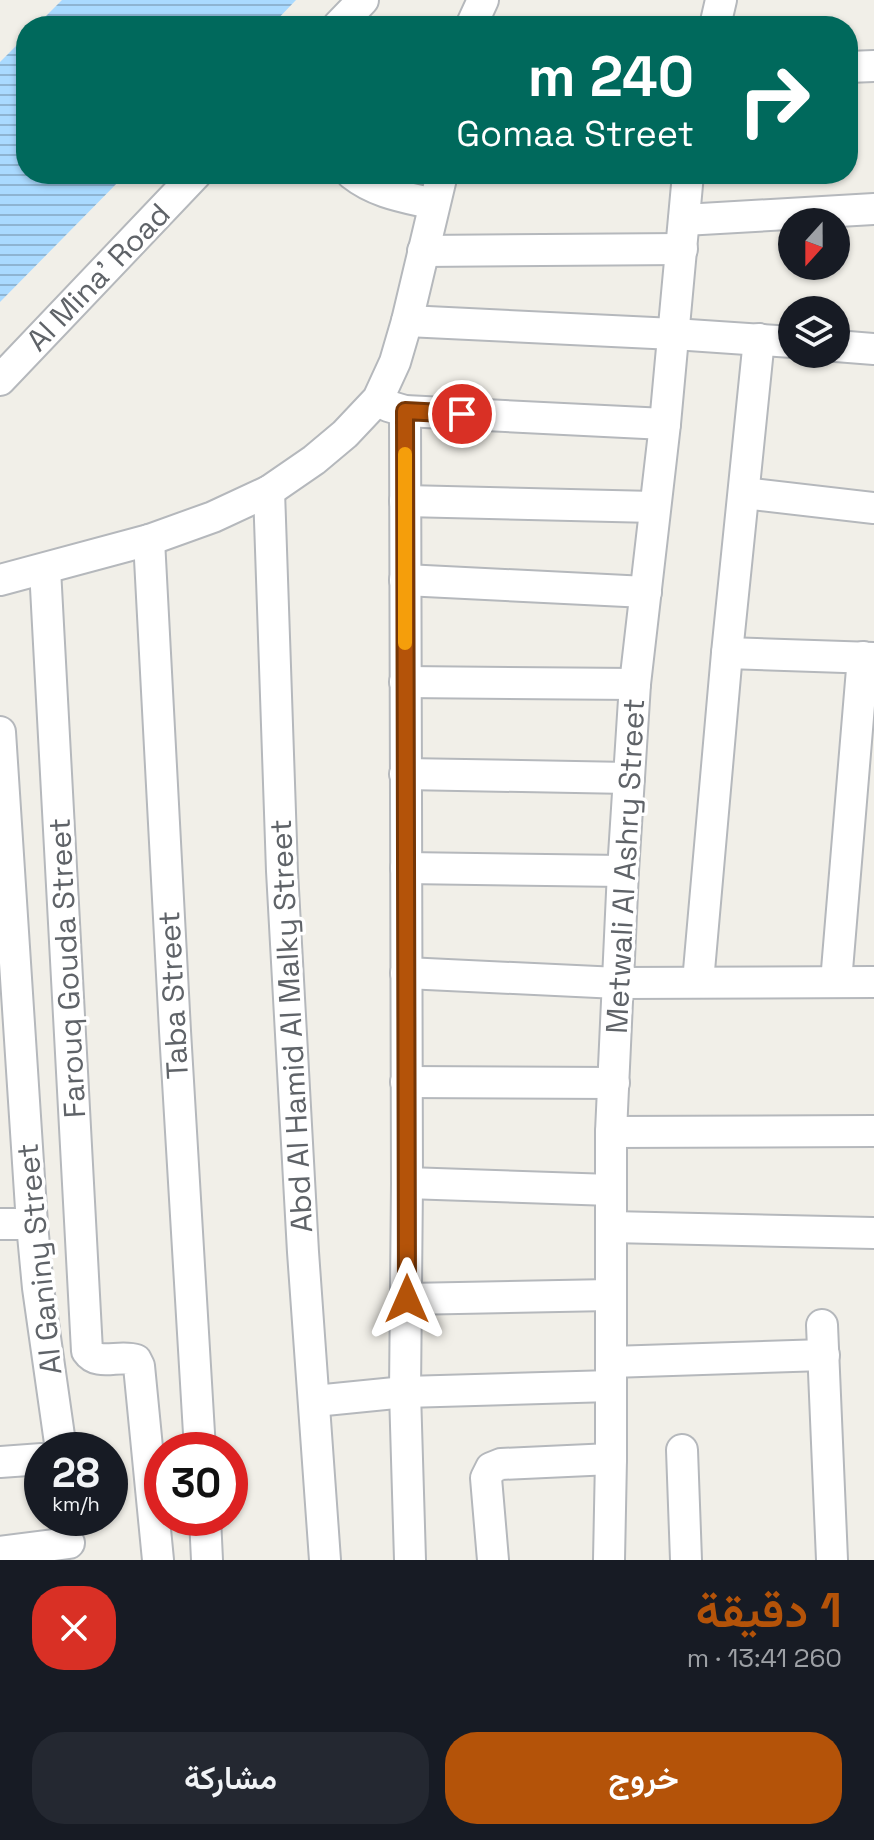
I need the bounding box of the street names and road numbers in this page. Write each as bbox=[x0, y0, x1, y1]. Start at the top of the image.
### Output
street label: Al Mina' Road bbox=[18, 195, 178, 359]
street label: Metwali Al Ashry Street bbox=[597, 697, 653, 1035]
street label: Farouq Gouda Street bbox=[40, 817, 94, 1119]
street label: Abd Al Hamid Al Malky Street bbox=[261, 818, 321, 1234]
street label: Taba Street bbox=[149, 910, 197, 1080]
street label: Al Ganiny Street bbox=[7, 1141, 71, 1377]

